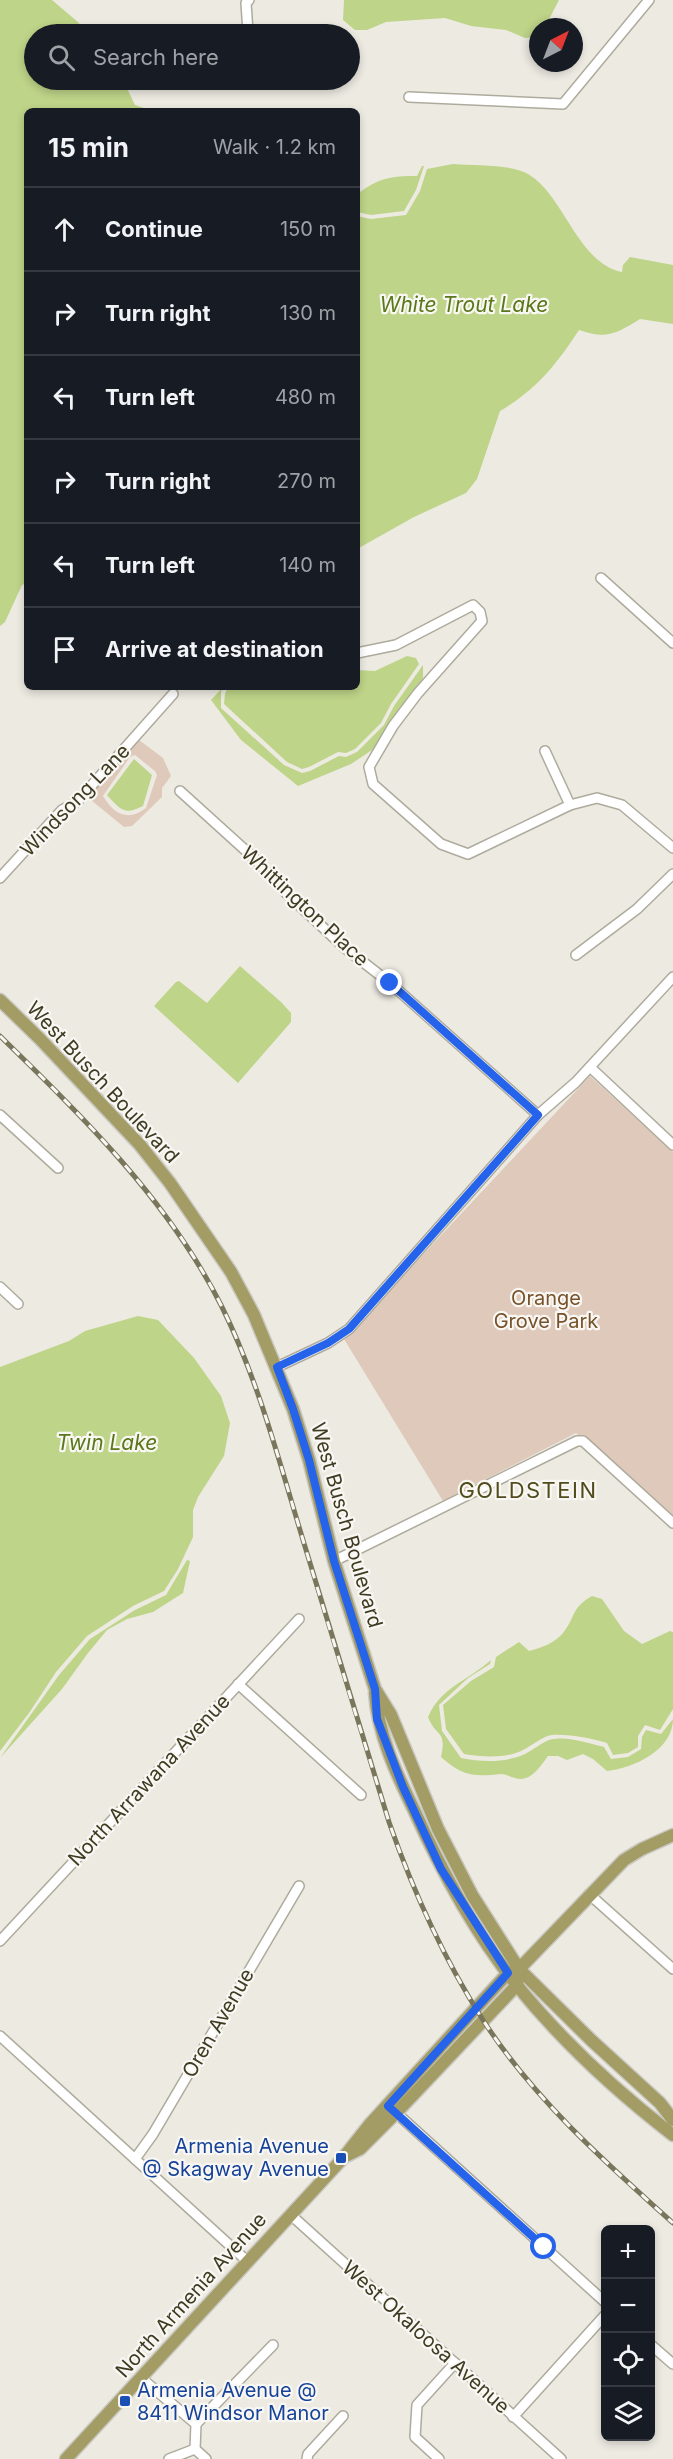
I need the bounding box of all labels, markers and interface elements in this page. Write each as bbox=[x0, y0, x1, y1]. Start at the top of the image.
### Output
north arrow bbox=[529, 18, 583, 72]
search box bbox=[24, 24, 360, 90]
icon: search bbox=[45, 41, 78, 74]
text: Search here bbox=[93, 44, 219, 70]
text: 15 min bbox=[48, 132, 129, 163]
text: Walk · 1.2 km bbox=[213, 135, 336, 159]
icon: ahead bbox=[48, 213, 81, 246]
text: Continue bbox=[105, 216, 203, 242]
text: 150 m bbox=[280, 217, 336, 241]
water label: White Trout Lake bbox=[380, 292, 548, 317]
icon: right bbox=[48, 297, 81, 330]
text: Turn right bbox=[105, 300, 211, 326]
text: 130 m bbox=[280, 301, 336, 325]
icon: left bbox=[48, 381, 81, 414]
text: Turn left bbox=[105, 384, 195, 410]
text: 480 m bbox=[275, 385, 336, 409]
icon: right bbox=[48, 465, 81, 498]
text: Turn right bbox=[105, 468, 211, 494]
text: 270 m bbox=[277, 469, 336, 493]
icon: left bbox=[48, 549, 81, 582]
text: Turn left bbox=[105, 552, 195, 578]
text: 140 m bbox=[279, 553, 336, 577]
icon: arrive bbox=[48, 633, 81, 666]
text: Arrive at destination bbox=[105, 636, 324, 662]
street label: Windsong Lane bbox=[15, 739, 135, 861]
street label: Whittington Place bbox=[236, 841, 374, 971]
route end bbox=[376, 969, 402, 995]
street label: West Busch Boulevard bbox=[22, 996, 184, 1168]
park label: Orange Grove Park bbox=[494, 1286, 598, 1333]
street label: West Busch Boulevard bbox=[306, 1420, 388, 1630]
water label: Twin Lake bbox=[57, 1430, 157, 1455]
district label: GOLDSTEIN bbox=[458, 1477, 598, 1503]
street label: North Arrawana Avenue bbox=[63, 1689, 235, 1871]
street label: Oren Avenue bbox=[177, 1964, 259, 2082]
place label: Armenia Avenue @ Skagway Avenue bbox=[142, 2134, 329, 2181]
marker: Armenia Avenue @ Skagway Avenue bbox=[334, 2151, 348, 2165]
street label: North Armenia Avenue bbox=[111, 2208, 271, 2382]
map controls bbox=[601, 2225, 655, 2441]
button: + bbox=[601, 2225, 655, 2279]
route start bbox=[530, 2233, 556, 2259]
street label: West Okaloosa Avenue bbox=[337, 2255, 515, 2419]
button: − bbox=[601, 2279, 655, 2333]
button: locate bbox=[601, 2333, 655, 2387]
place label: Armenia Avenue @ 8411 Windsor Manor bbox=[137, 2378, 329, 2425]
button: layers bbox=[601, 2387, 655, 2441]
marker: Armenia Avenue @ 8411 Windsor Manor bbox=[118, 2394, 132, 2408]

